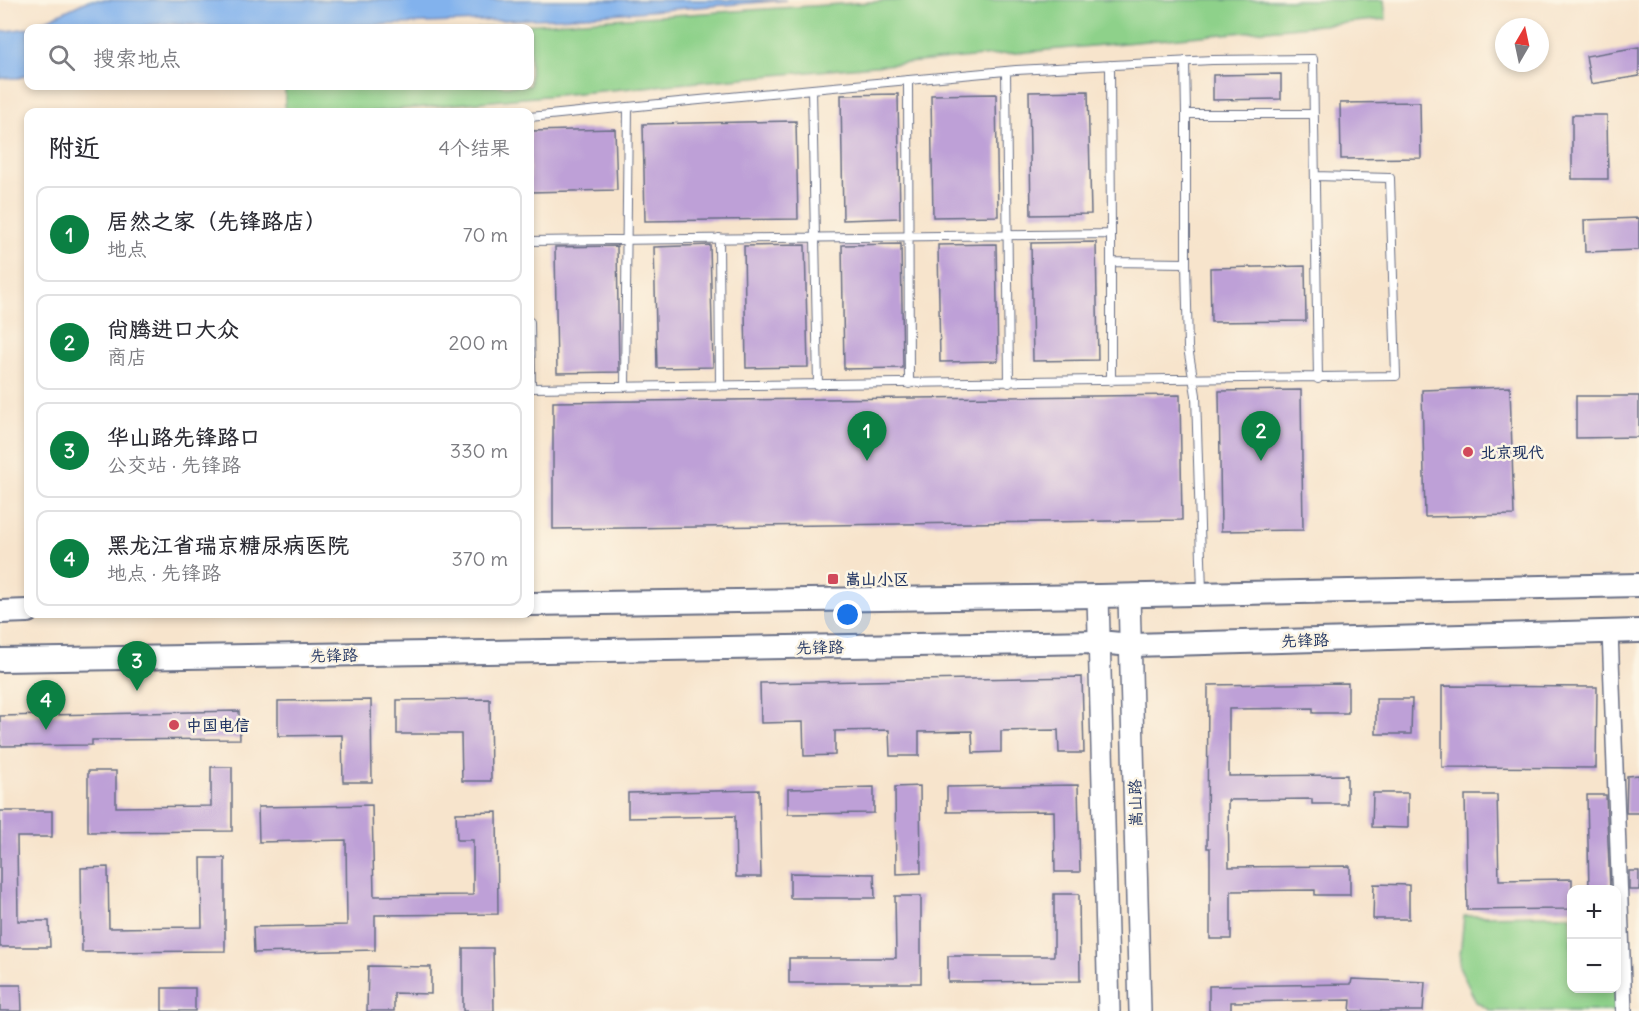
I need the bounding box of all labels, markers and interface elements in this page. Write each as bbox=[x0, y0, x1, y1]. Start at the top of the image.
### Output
north arrow bbox=[1495, 18, 1549, 72]
search box bbox=[24, 24, 534, 90]
icon: search bbox=[45, 41, 78, 74]
text: 搜索地点 bbox=[93, 44, 181, 72]
text: 附近 bbox=[48, 131, 100, 164]
text: 4个结果 bbox=[438, 135, 510, 160]
text: 居然之家（先锋路店） bbox=[107, 207, 327, 235]
text: 1 bbox=[66, 222, 73, 247]
text: 70 m bbox=[463, 222, 508, 247]
text: 地点 bbox=[107, 236, 147, 261]
text: 尚腾进口大众 bbox=[107, 315, 239, 343]
text: 2 bbox=[64, 330, 75, 355]
text: 200 m bbox=[448, 330, 508, 355]
text: 商店 bbox=[107, 344, 147, 369]
pin: 1 bbox=[848, 412, 886, 461]
pin: 2 bbox=[1242, 412, 1280, 461]
text: 华山路先锋路口 bbox=[107, 423, 261, 451]
text: 3 bbox=[64, 438, 75, 463]
text: 330 m bbox=[450, 438, 508, 463]
place label: 北京现代 bbox=[1480, 442, 1544, 462]
marker: 北京现代 bbox=[1461, 445, 1475, 459]
text: 公交站 · 先锋路 bbox=[107, 452, 241, 477]
text: 黑龙江省瑞京糖尿病医院 bbox=[107, 531, 349, 559]
text: 4 bbox=[64, 546, 75, 571]
text: 370 m bbox=[451, 546, 508, 571]
text: 地点 · 先锋路 bbox=[107, 560, 221, 585]
place label: 嵩山小区 bbox=[845, 569, 909, 589]
marker: 嵩山小区 bbox=[826, 572, 840, 586]
your location bbox=[833, 600, 862, 629]
street label: 先锋路 bbox=[1281, 629, 1329, 651]
street label: 先锋路 bbox=[796, 637, 844, 657]
pin: 3 bbox=[118, 642, 156, 691]
street label: 先锋路 bbox=[310, 645, 358, 665]
pin: 4 bbox=[26, 680, 66, 730]
place label: 中国电信 bbox=[186, 715, 250, 735]
marker: 中国电信 bbox=[167, 718, 181, 732]
street label: 嵩山路 bbox=[1125, 779, 1145, 827]
map controls bbox=[1567, 885, 1621, 993]
button: + bbox=[1567, 885, 1621, 939]
button: − bbox=[1567, 939, 1621, 993]

